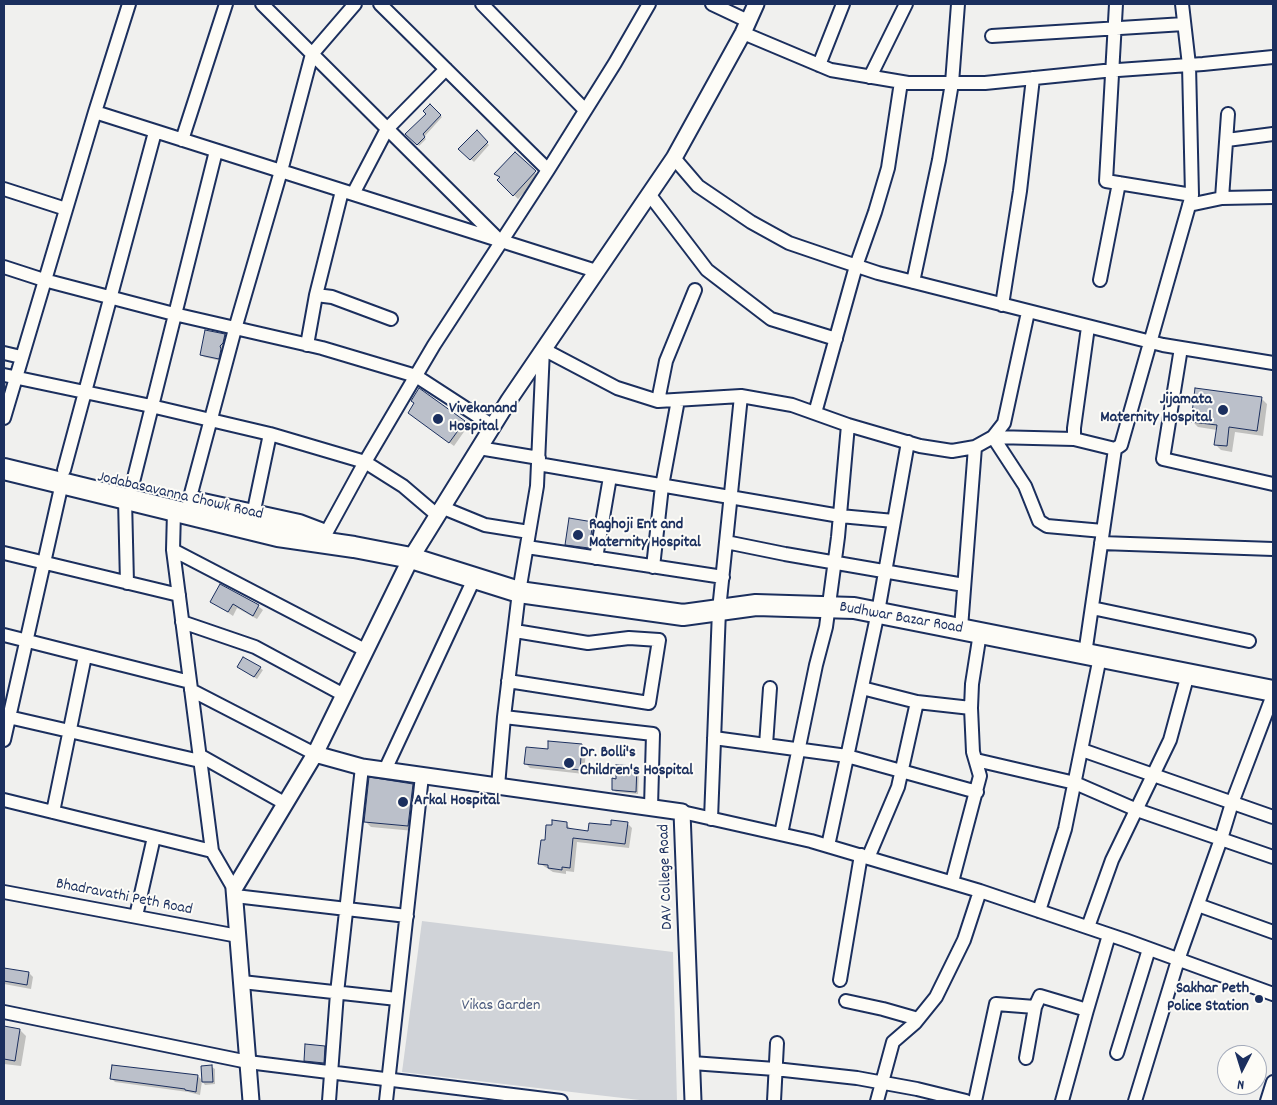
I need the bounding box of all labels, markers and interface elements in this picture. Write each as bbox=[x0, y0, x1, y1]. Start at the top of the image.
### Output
place label: Jijamata Maternity Hospital bbox=[1100, 391, 1212, 429]
place label: Vivekanand Hospital bbox=[449, 400, 517, 438]
marker: Jijamata Maternity Hospital bbox=[1216, 403, 1230, 417]
marker: Vivekanand Hospital bbox=[431, 412, 445, 426]
street label: Jodabasavanna Chowk Road bbox=[95, 469, 265, 525]
place label: Raghoji Ent and Maternity Hospital bbox=[589, 516, 701, 554]
marker: Raghoji Ent and Maternity Hospital bbox=[571, 528, 585, 542]
street label: Budhwar Bazar Road bbox=[838, 599, 964, 639]
place label: Dr. Bolli's Children's Hospital bbox=[580, 744, 693, 782]
marker: Dr. Bolli's Children's Hospital bbox=[562, 756, 576, 770]
place label: Arkal Hospital bbox=[414, 792, 500, 812]
marker: Arkal Hospital bbox=[396, 795, 410, 809]
street label: DAV College Road bbox=[656, 824, 678, 930]
street label: Bhadravathi Peth Road bbox=[54, 875, 194, 921]
place label: Sakhar Peth Police Station bbox=[1167, 980, 1249, 1018]
marker: Sakhar Peth Police Station bbox=[1253, 993, 1265, 1005]
park label: Vikas Garden bbox=[462, 997, 540, 1017]
north arrow bbox=[1217, 1045, 1267, 1095]
text: N bbox=[1236, 1074, 1245, 1094]

